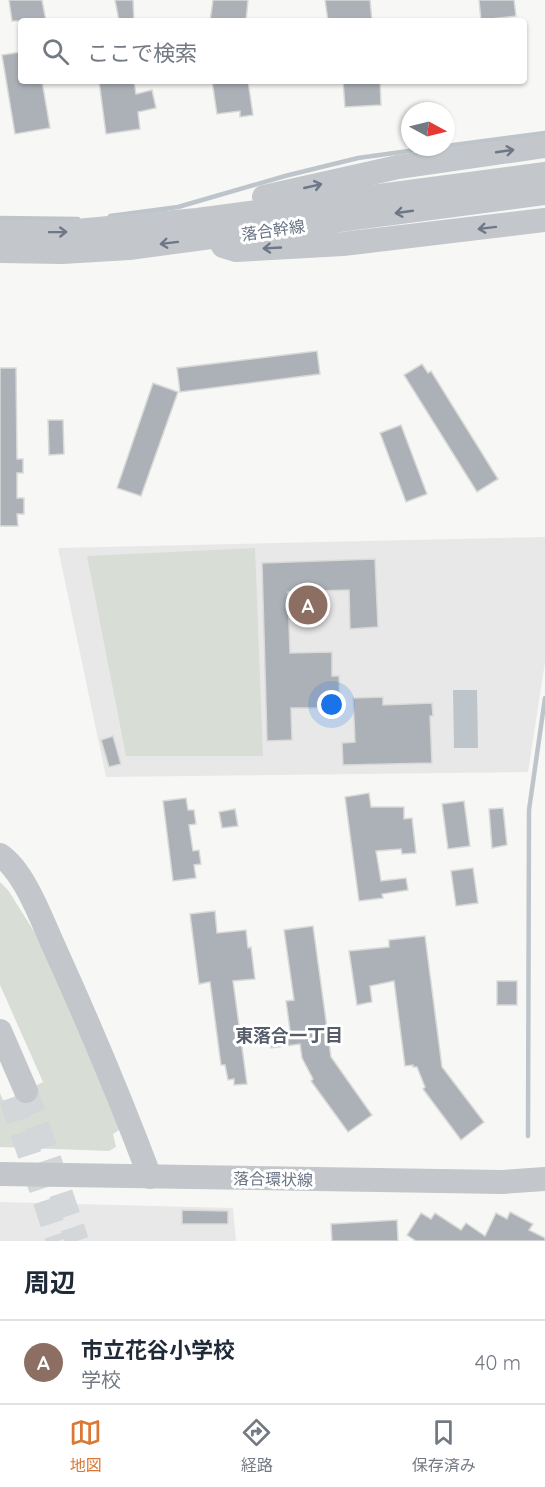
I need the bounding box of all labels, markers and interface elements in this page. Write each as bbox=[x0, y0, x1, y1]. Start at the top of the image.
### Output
search box bbox=[18, 18, 527, 84]
icon: search bbox=[39, 35, 72, 68]
text: ここで検索 bbox=[87, 39, 197, 67]
north arrow bbox=[401, 102, 455, 156]
one-way arrow bbox=[494, 146, 514, 157]
one-way arrow bbox=[303, 180, 322, 191]
one-way arrow bbox=[394, 207, 414, 218]
street label: 落合幹線 bbox=[240, 216, 306, 244]
one-way arrow bbox=[478, 223, 497, 234]
one-way arrow bbox=[48, 226, 68, 238]
one-way arrow bbox=[160, 238, 180, 249]
one-way arrow bbox=[263, 243, 283, 254]
pin: A bbox=[288, 582, 328, 628]
your location bbox=[317, 690, 346, 719]
district label: 東落合一丁目 bbox=[235, 1024, 343, 1047]
street label: 落合環状線 bbox=[233, 1168, 313, 1190]
text: 周辺 bbox=[24, 1266, 76, 1299]
text: 市立花谷小学校 bbox=[81, 1336, 235, 1364]
text: A bbox=[37, 1350, 50, 1375]
text: 40 m bbox=[475, 1350, 521, 1375]
text: 学校 bbox=[81, 1367, 121, 1392]
tab: 地図 bbox=[69, 1416, 102, 1476]
tab: 経路 bbox=[240, 1416, 273, 1476]
tab: 保存済み bbox=[412, 1416, 476, 1476]

